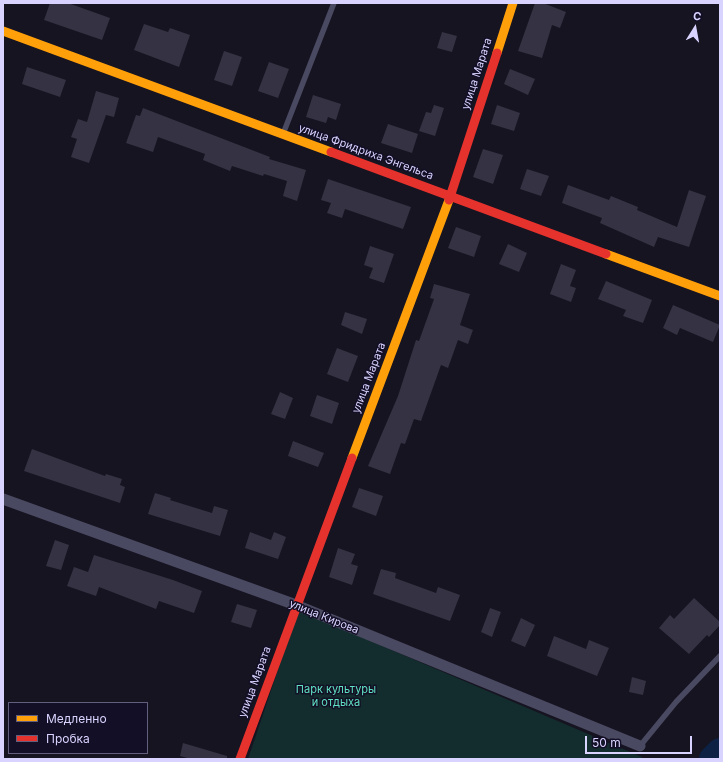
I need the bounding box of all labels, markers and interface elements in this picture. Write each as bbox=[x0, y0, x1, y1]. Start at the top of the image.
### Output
north arrow bbox=[675, 8, 715, 48]
text: С bbox=[692, 9, 703, 24]
street label: улица Марата bbox=[459, 36, 495, 112]
street label: улица Фридриха Энгельса bbox=[297, 121, 435, 183]
street label: улица Марата bbox=[349, 341, 389, 415]
street label: улица Кирова bbox=[287, 597, 361, 637]
street label: улица Марата bbox=[236, 645, 274, 719]
park label: Парк культуры и отдыха bbox=[296, 683, 376, 709]
legend bbox=[8, 702, 148, 754]
text: Медленно bbox=[46, 711, 107, 726]
scale bar bbox=[587, 728, 694, 754]
text: Пробка bbox=[46, 731, 90, 746]
text: 50 m bbox=[592, 735, 621, 750]

